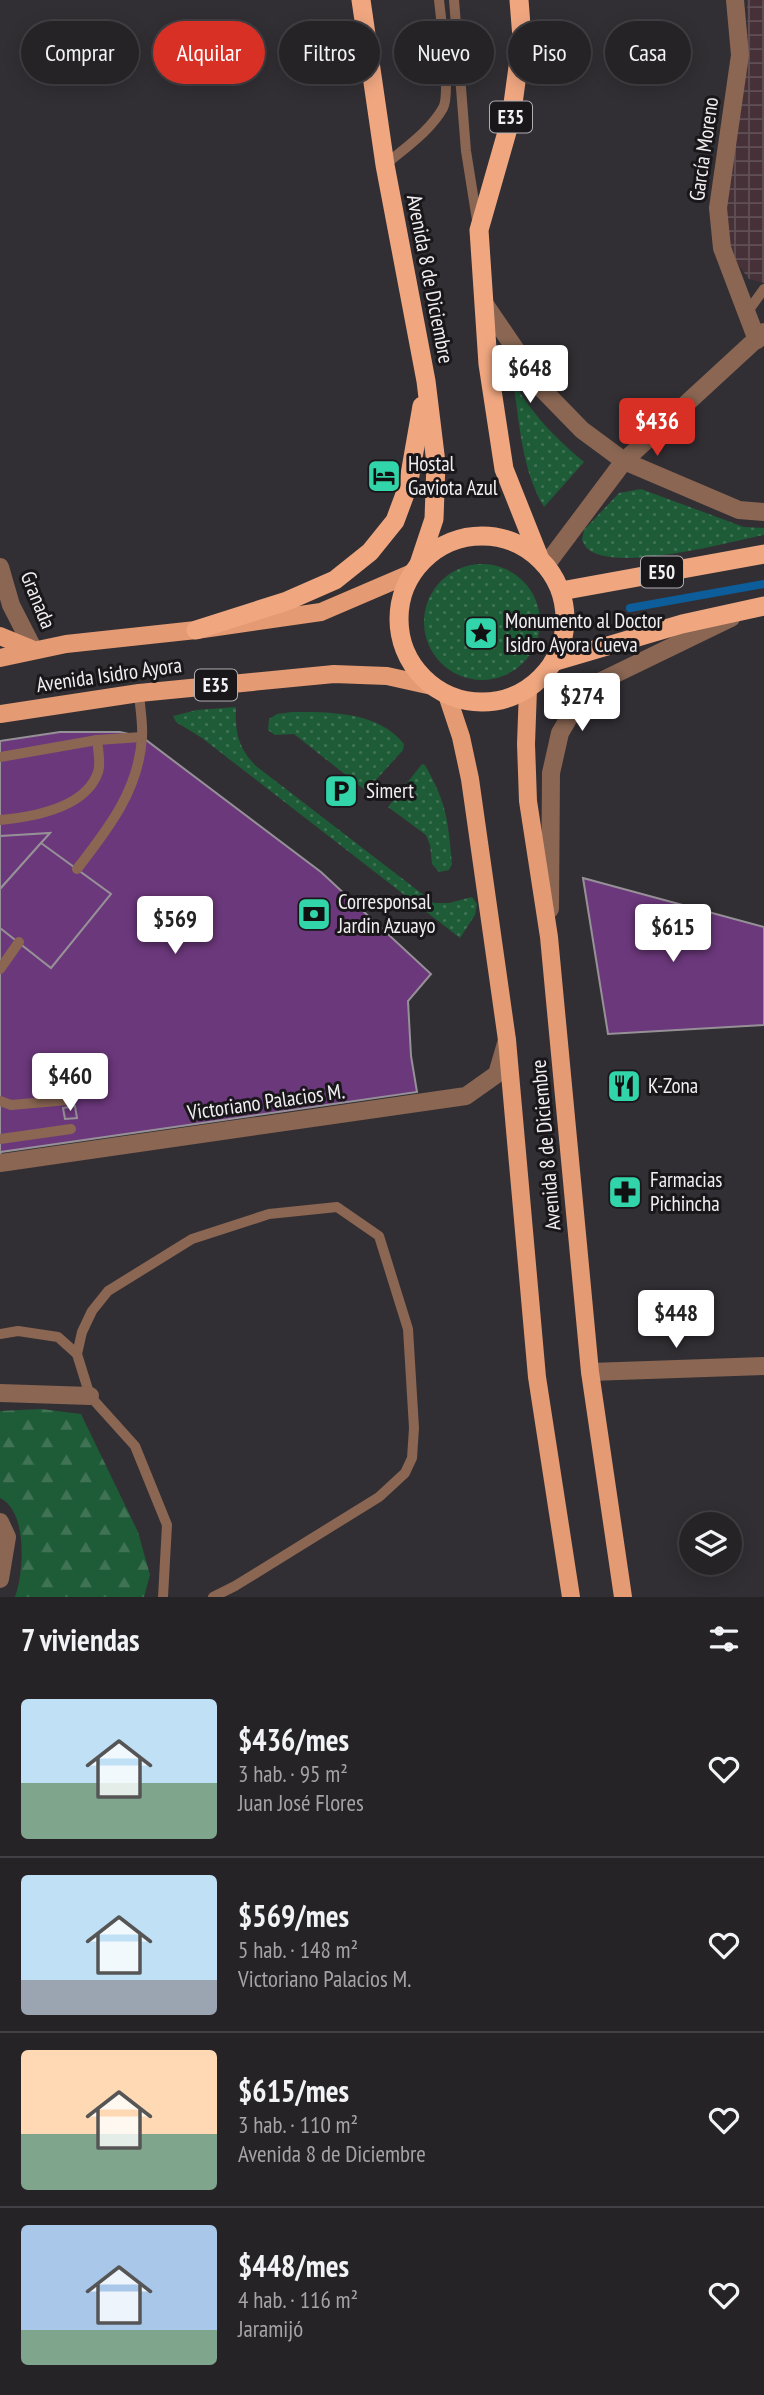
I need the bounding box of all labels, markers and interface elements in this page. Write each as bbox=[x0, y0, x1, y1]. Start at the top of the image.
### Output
chip: Comprar bbox=[21, 21, 139, 84]
chip: Alquilar bbox=[153, 21, 265, 84]
chip: Filtros bbox=[279, 21, 380, 84]
chip: Nuevo bbox=[394, 21, 494, 84]
chip: Piso bbox=[508, 21, 591, 84]
chip: Casa bbox=[605, 21, 691, 84]
street label: García Moreno bbox=[683, 95, 724, 203]
road number: E35 bbox=[490, 102, 532, 132]
street label: Avenida 8 de Diciembre bbox=[401, 192, 460, 366]
pin: $648 bbox=[489, 346, 571, 405]
text: $648 bbox=[508, 353, 552, 382]
pin: $436 bbox=[616, 398, 698, 458]
text: $436 bbox=[635, 406, 679, 435]
place label: Hostal Gaviota Azul bbox=[408, 450, 498, 501]
hotel icon: Hostal Gaviota Azul bbox=[365, 457, 403, 495]
road number: E50 bbox=[641, 556, 683, 587]
street label: Granada bbox=[15, 567, 62, 633]
place label: Monumento al Doctor Isidro Ayora Cueva bbox=[505, 607, 662, 658]
place icon: Monumento al Doctor Isidro Ayora Cueva bbox=[462, 614, 500, 652]
street label: Avenida Isidro Ayora bbox=[34, 651, 183, 698]
road number: E35 bbox=[195, 670, 237, 700]
pin: $274 bbox=[541, 674, 623, 733]
text: $274 bbox=[560, 681, 604, 710]
parking icon: Simert bbox=[322, 772, 360, 810]
place label: Simert bbox=[366, 777, 414, 804]
place label: Corresponsal Jardin Azuayo bbox=[337, 888, 436, 939]
bank icon: Corresponsal Jardin Azuayo bbox=[295, 895, 333, 933]
pin: $569 bbox=[134, 897, 216, 956]
text: $569 bbox=[153, 904, 197, 933]
pin: $615 bbox=[632, 904, 714, 964]
text: $615 bbox=[651, 912, 695, 941]
pin: $460 bbox=[29, 1054, 111, 1113]
street label: Avenida 8 de Diciembre bbox=[525, 1058, 566, 1232]
text: $460 bbox=[48, 1061, 92, 1090]
restaurant icon: K-Zona bbox=[605, 1067, 643, 1105]
place label: K-Zona bbox=[648, 1072, 698, 1099]
street label: Victoriano Palacios M. bbox=[185, 1077, 346, 1126]
place label: Farmacias Pichincha bbox=[650, 1166, 722, 1217]
pharmacy icon: Farmacias Pichincha bbox=[606, 1173, 644, 1211]
pin: $448 bbox=[635, 1290, 717, 1350]
text: $448 bbox=[654, 1298, 698, 1327]
map controls bbox=[679, 1512, 742, 1575]
button: layers bbox=[679, 1512, 742, 1575]
text: 7 viviendas bbox=[21, 1620, 140, 1659]
icon: filters bbox=[705, 1620, 743, 1658]
text: $436/mes bbox=[238, 1720, 349, 1759]
icon: home bbox=[77, 1727, 161, 1811]
icon: heart bbox=[705, 1750, 743, 1788]
text: 3 hab. · 95 m² bbox=[238, 1759, 348, 1788]
text: Juan José Flores bbox=[238, 1788, 364, 1817]
text: $569/mes bbox=[238, 1896, 349, 1935]
icon: home bbox=[77, 1903, 161, 1987]
icon: heart bbox=[705, 1926, 743, 1964]
text: 5 hab. · 148 m² bbox=[238, 1935, 358, 1964]
text: Victoriano Palacios M. bbox=[238, 1964, 411, 1993]
text: $615/mes bbox=[238, 2071, 349, 2110]
icon: home bbox=[77, 2078, 161, 2162]
icon: heart bbox=[705, 2101, 743, 2139]
text: 3 hab. · 110 m² bbox=[238, 2110, 358, 2139]
text: Avenida 8 de Diciembre bbox=[238, 2139, 426, 2168]
text: $448/mes bbox=[238, 2246, 349, 2285]
icon: home bbox=[77, 2253, 161, 2337]
icon: heart bbox=[705, 2276, 743, 2314]
text: 4 hab. · 116 m² bbox=[238, 2285, 358, 2314]
text: Jaramijó bbox=[238, 2314, 303, 2343]

